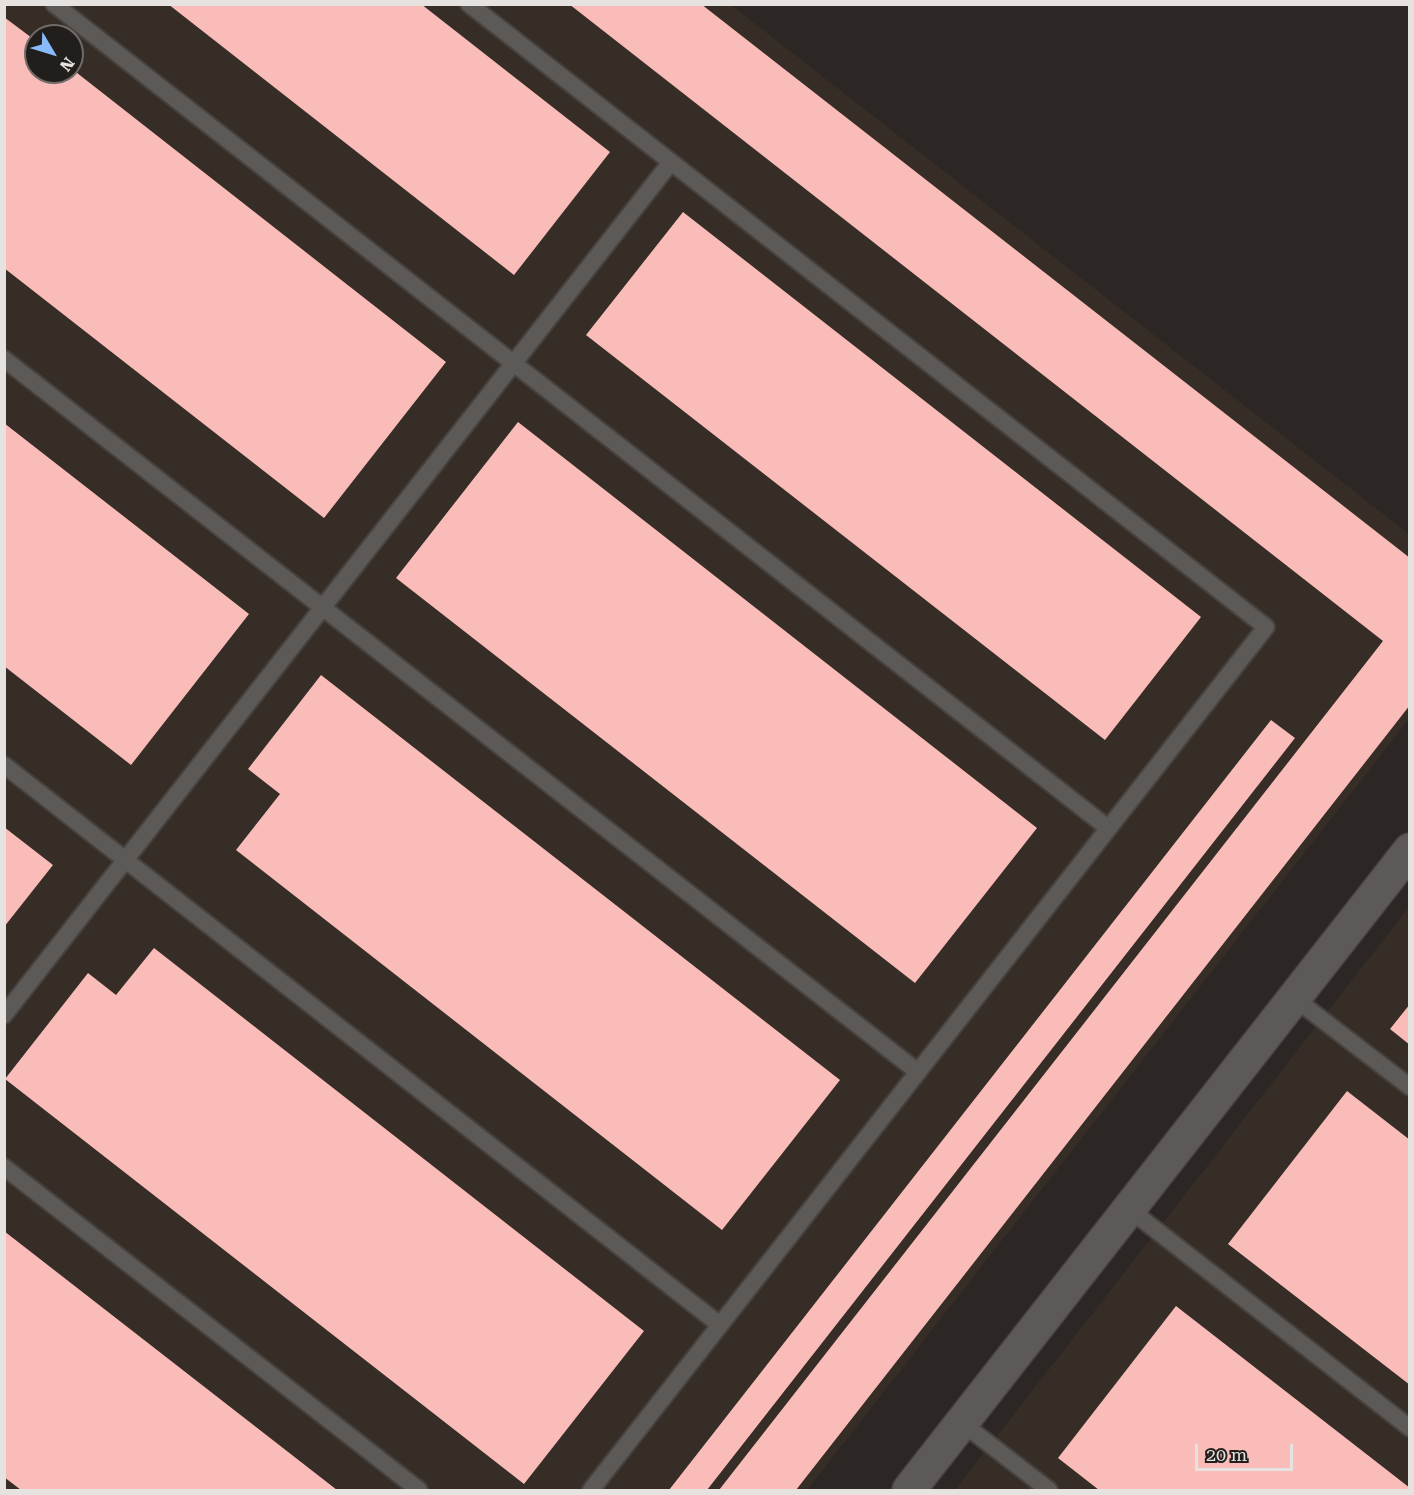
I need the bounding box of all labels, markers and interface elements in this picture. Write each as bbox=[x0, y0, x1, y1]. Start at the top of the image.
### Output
north arrow bbox=[24, 24, 84, 84]
text: N bbox=[56, 53, 78, 75]
scale bar bbox=[1198, 1432, 1296, 1470]
text: 20 m bbox=[1206, 1444, 1247, 1465]

